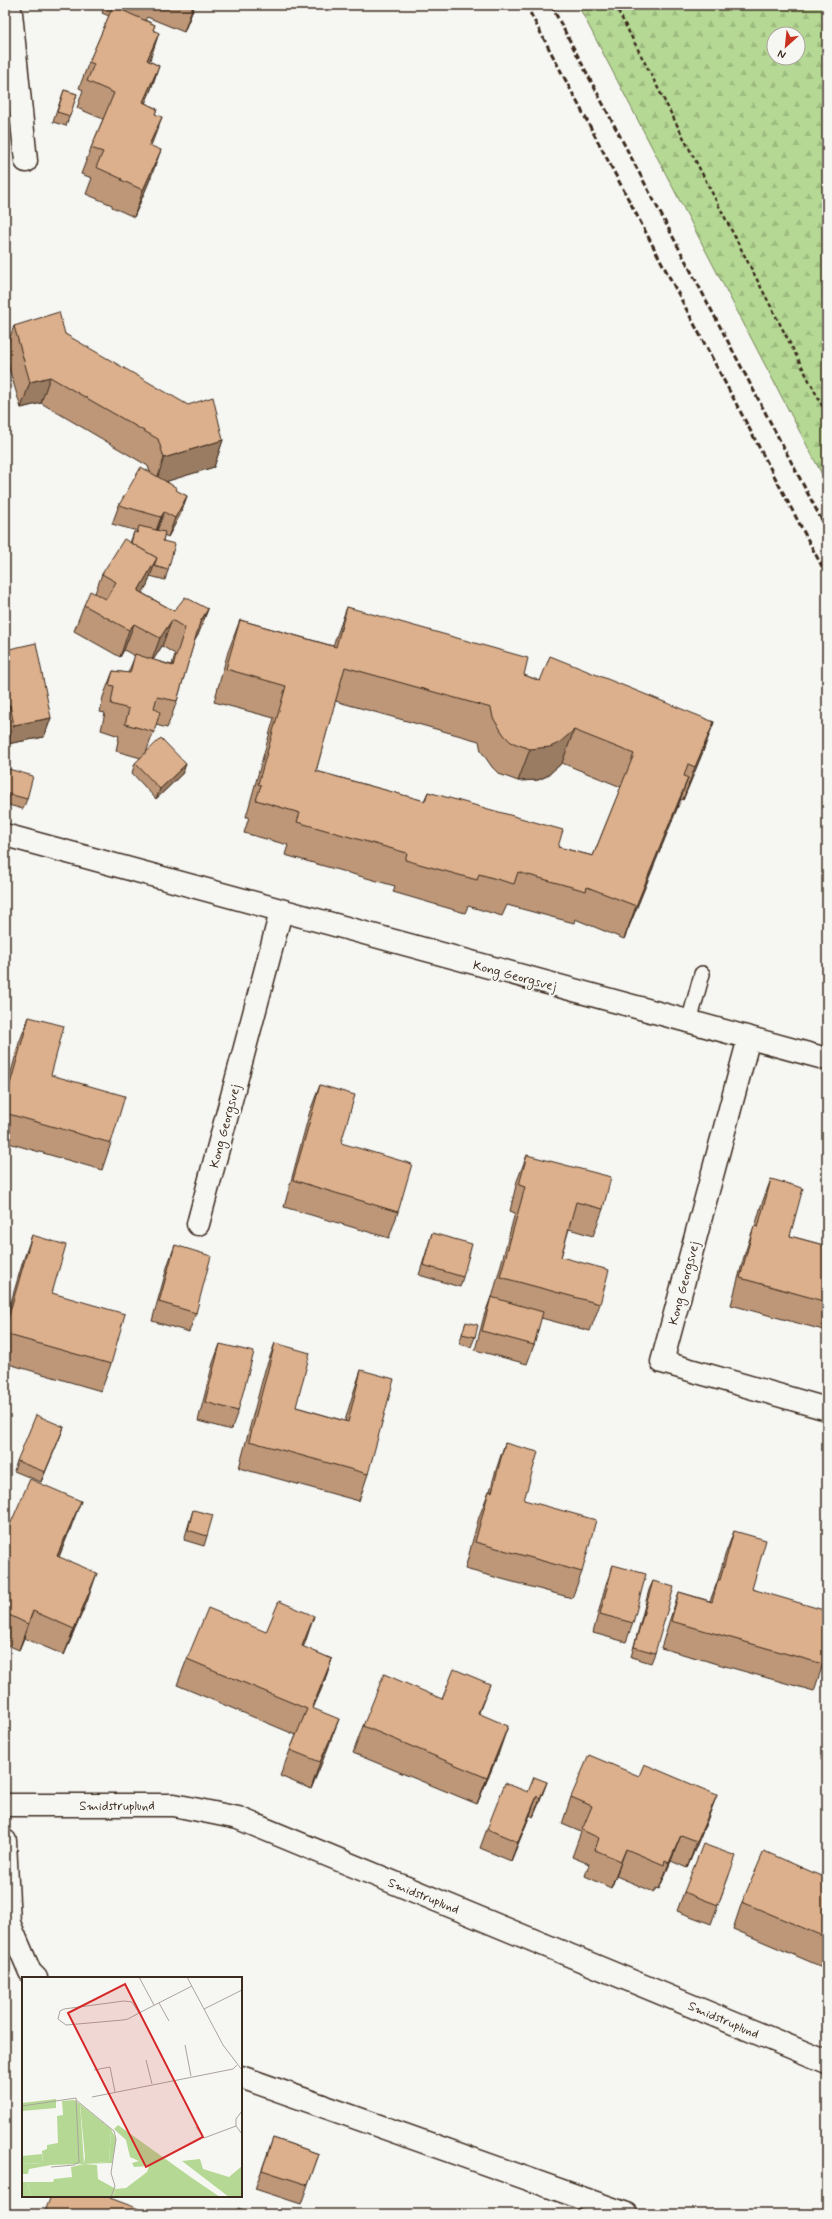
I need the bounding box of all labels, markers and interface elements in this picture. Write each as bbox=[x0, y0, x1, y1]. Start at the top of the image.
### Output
north arrow bbox=[766, 26, 806, 66]
text: N bbox=[775, 46, 788, 62]
street label: Kong Georgsvej bbox=[471, 957, 558, 997]
street label: Kong Georgsvej bbox=[206, 1083, 246, 1170]
street label: Kong Georgsvej bbox=[665, 1240, 705, 1327]
street label: Smidstruplund bbox=[79, 1798, 155, 1815]
street label: Smidstruplund bbox=[385, 1874, 462, 1918]
inset map bbox=[22, 1977, 242, 2197]
street label: Smidstruplund bbox=[685, 1998, 762, 2043]

